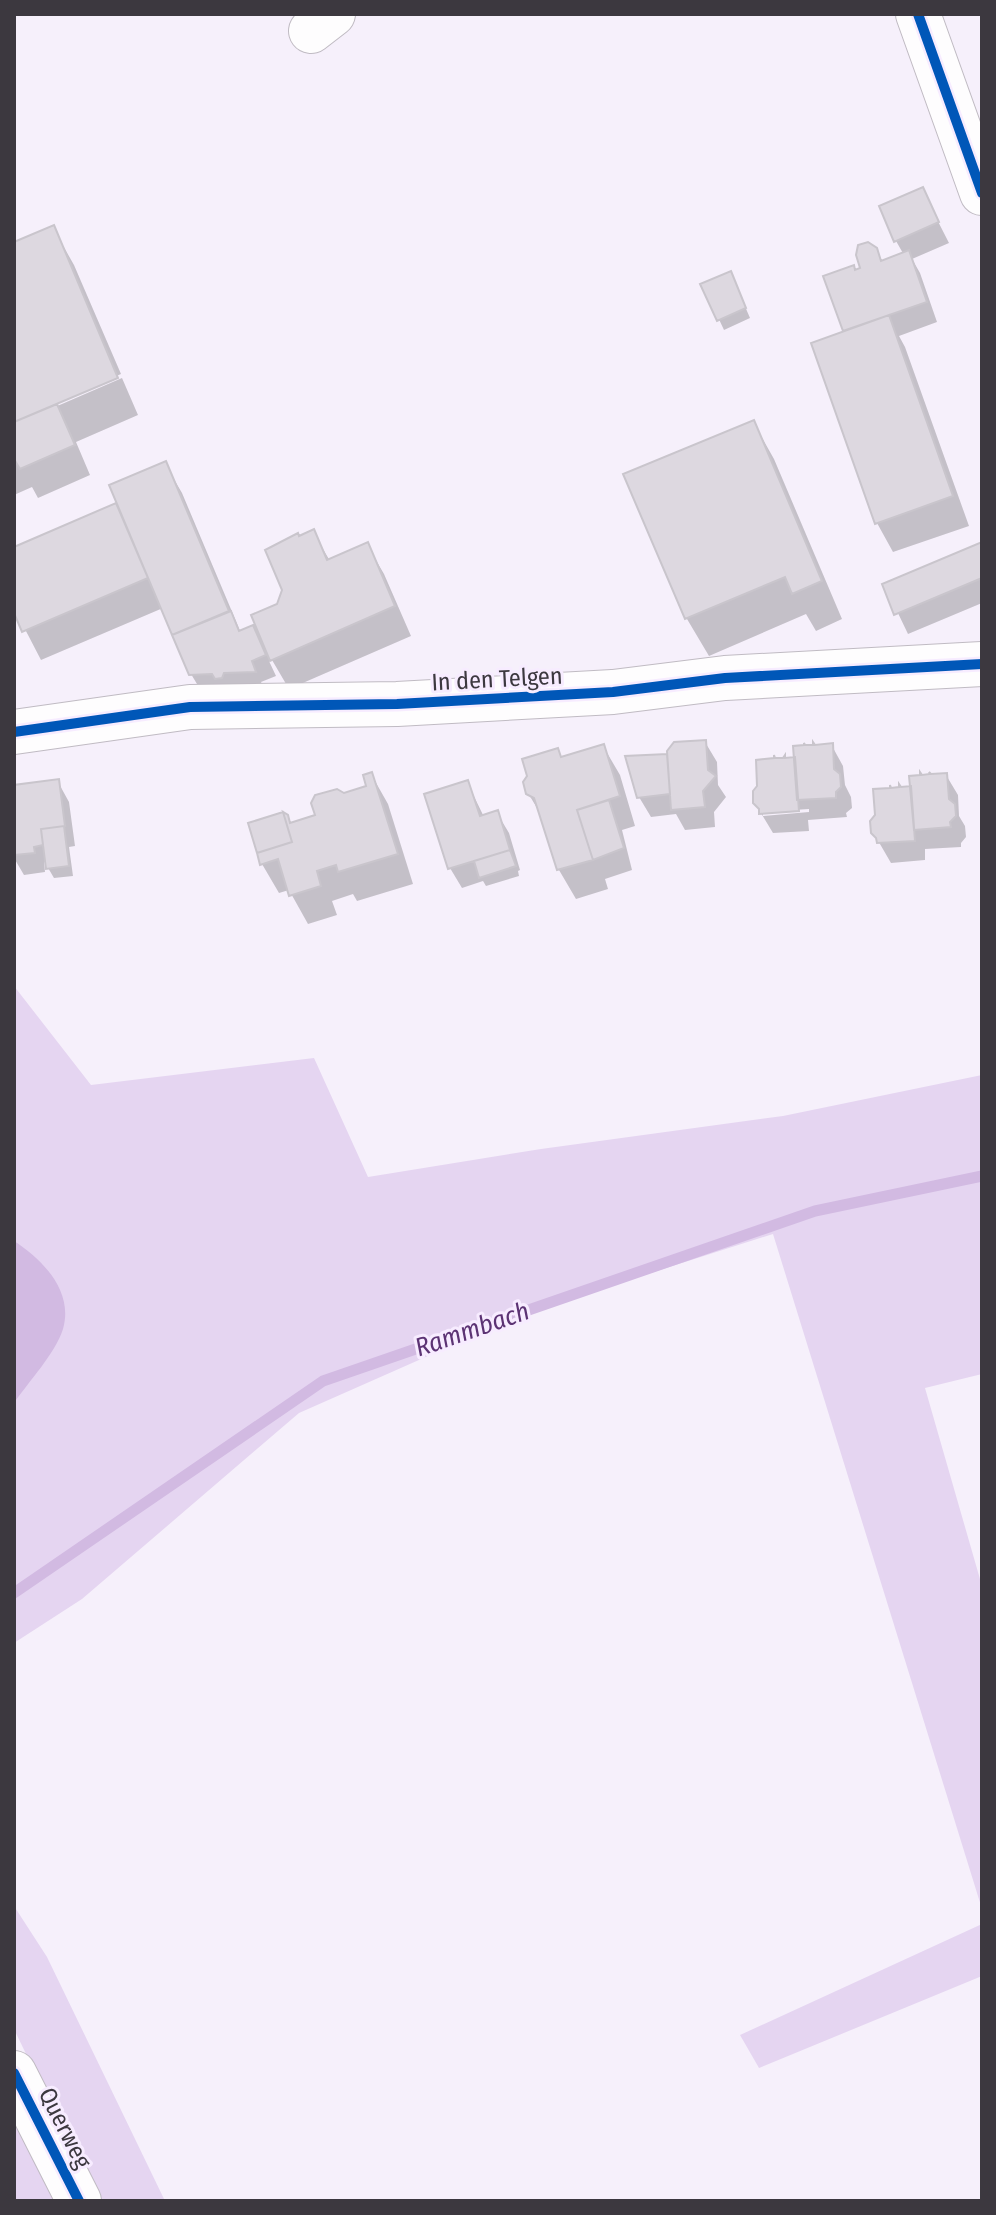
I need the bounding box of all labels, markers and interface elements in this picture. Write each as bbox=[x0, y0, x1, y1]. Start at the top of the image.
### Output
street label: In den Telgen bbox=[431, 662, 563, 696]
water label: Rammbach bbox=[411, 1295, 533, 1363]
street label: Querweg bbox=[33, 2083, 97, 2174]

